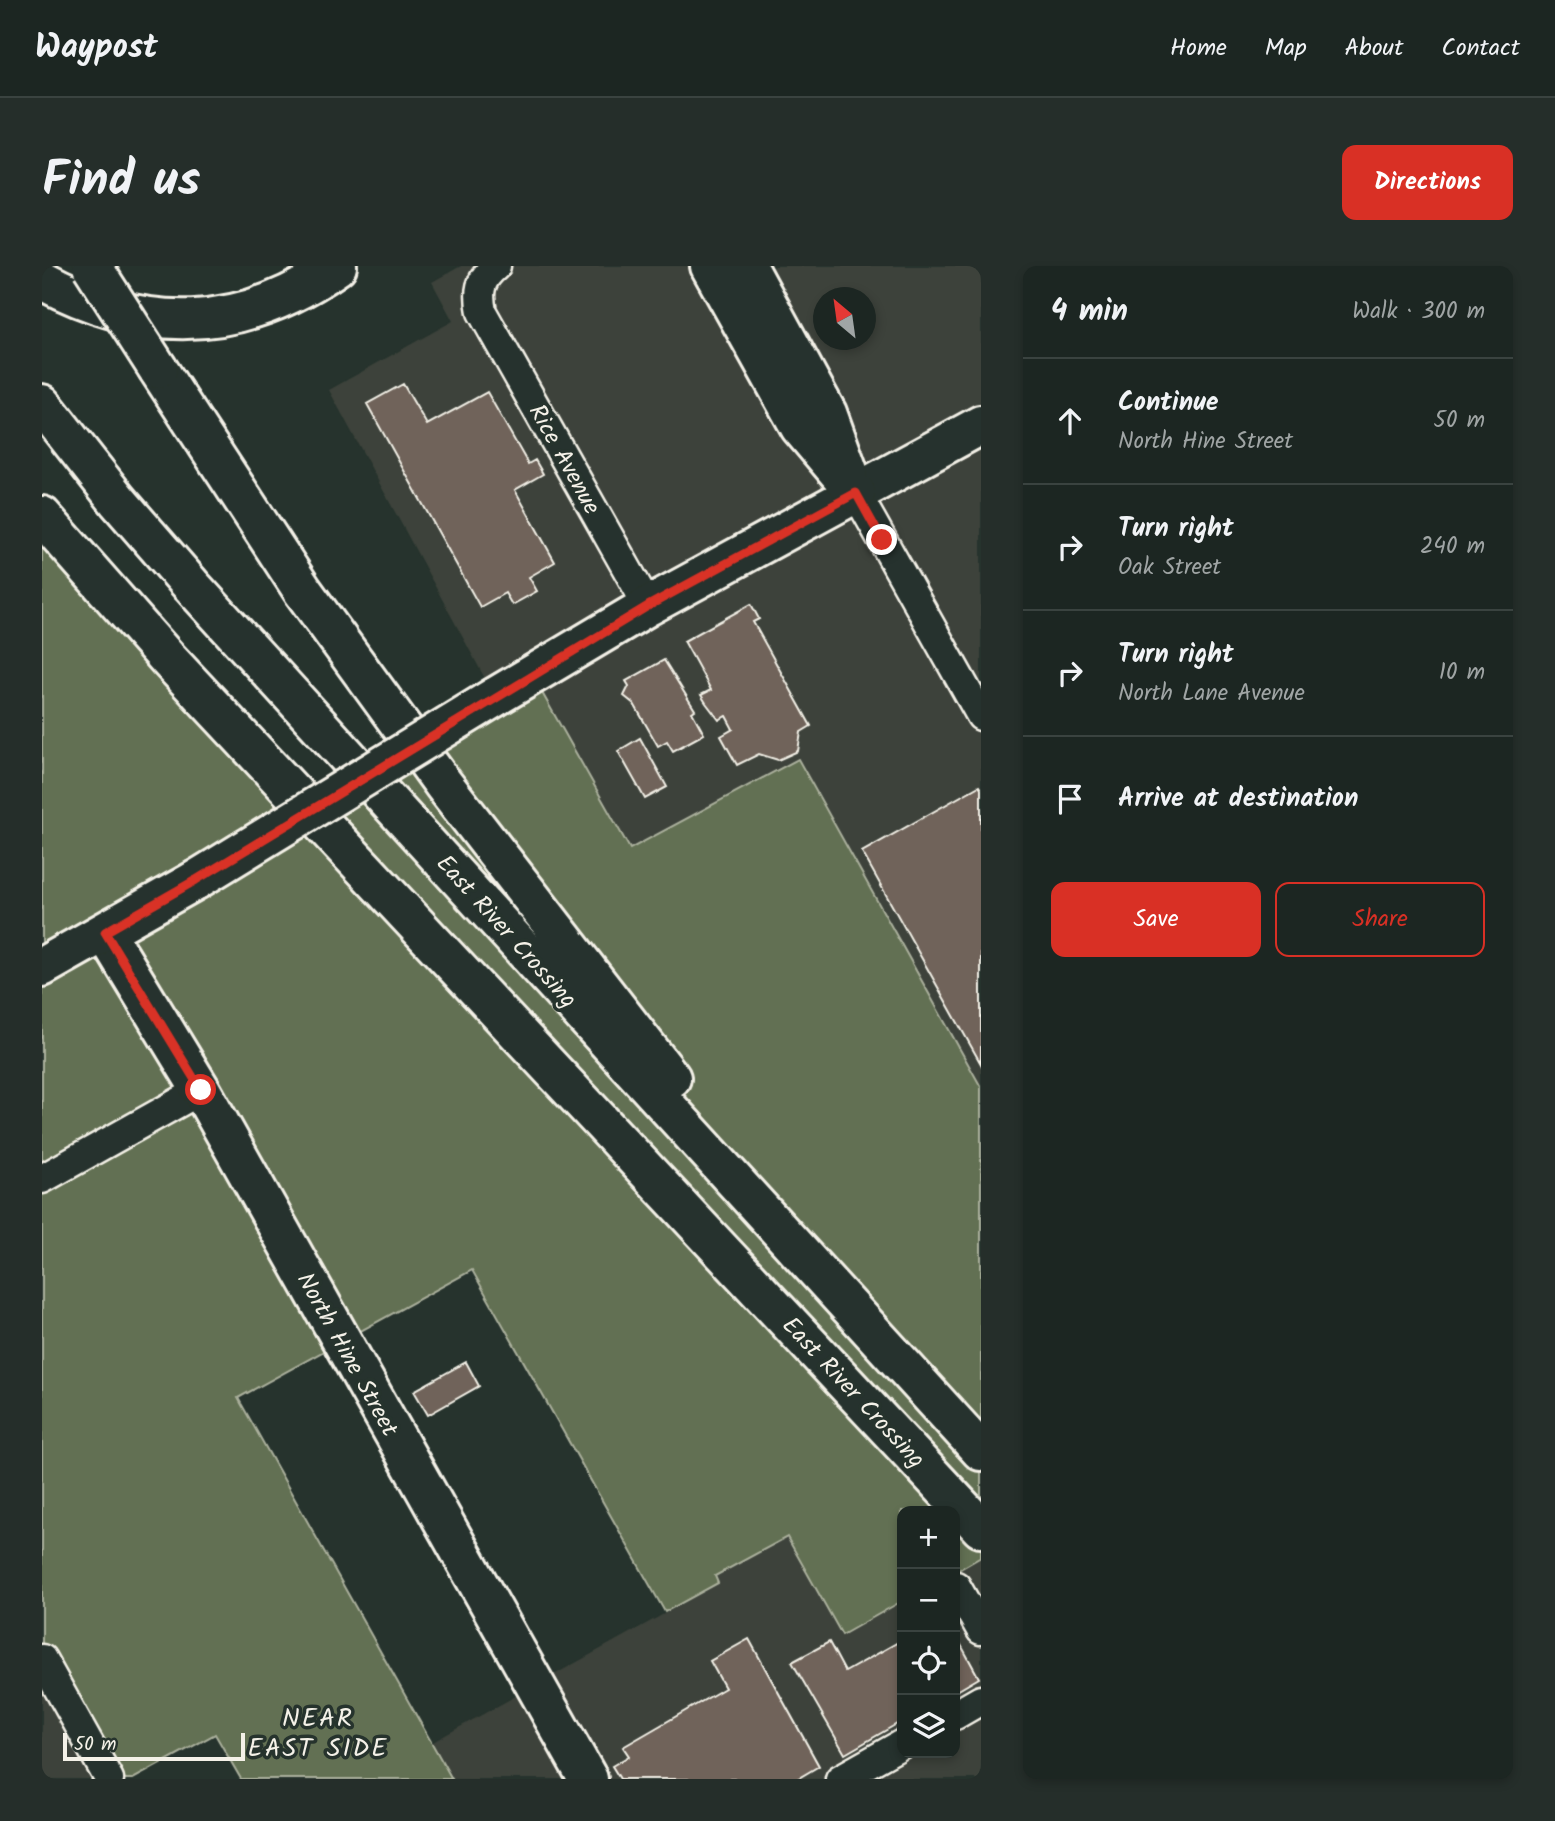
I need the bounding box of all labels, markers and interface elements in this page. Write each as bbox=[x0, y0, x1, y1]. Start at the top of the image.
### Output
text: Waypost bbox=[35, 22, 158, 75]
text: Home bbox=[1170, 29, 1227, 68]
text: Map bbox=[1265, 29, 1307, 68]
text: About bbox=[1345, 29, 1403, 68]
text: Contact bbox=[1441, 29, 1520, 68]
text: Find us bbox=[42, 143, 200, 221]
button: Directions bbox=[1342, 145, 1513, 220]
north arrow bbox=[813, 287, 876, 350]
text: 4 min bbox=[1051, 288, 1128, 336]
text: Walk · 300 m bbox=[1352, 294, 1485, 330]
text: Continue bbox=[1118, 382, 1219, 424]
street label: Rice Avenue bbox=[517, 397, 610, 522]
icon: ahead bbox=[1051, 402, 1089, 440]
text: 50 m bbox=[1434, 403, 1485, 439]
text: North Hine Street bbox=[1118, 424, 1293, 460]
text: Turn right bbox=[1118, 508, 1234, 550]
route end bbox=[866, 524, 897, 555]
icon: right bbox=[1051, 528, 1089, 566]
text: 240 m bbox=[1420, 529, 1485, 565]
text: Oak Street bbox=[1118, 550, 1221, 586]
text: Turn right bbox=[1118, 634, 1234, 676]
icon: right bbox=[1051, 654, 1089, 692]
text: 10 m bbox=[1439, 655, 1485, 691]
text: North Lane Avenue bbox=[1118, 676, 1305, 712]
text: Arrive at destination bbox=[1118, 778, 1358, 820]
icon: arrive bbox=[1051, 780, 1089, 818]
street label: East River Crossing bbox=[426, 846, 586, 1018]
button: Save bbox=[1051, 882, 1261, 957]
button: Share bbox=[1275, 882, 1485, 957]
route start bbox=[185, 1074, 216, 1105]
street label: North Hine Street bbox=[285, 1265, 408, 1445]
street label: East River Crossing bbox=[772, 1308, 934, 1478]
map controls bbox=[897, 1506, 960, 1758]
button: + bbox=[897, 1506, 960, 1569]
button: − bbox=[897, 1569, 960, 1632]
button: locate bbox=[897, 1632, 960, 1695]
button: layers bbox=[897, 1695, 960, 1758]
district label: NEAR EAST SIDE bbox=[247, 1698, 389, 1770]
scale bar bbox=[63, 1730, 245, 1762]
text: 50 m bbox=[74, 1730, 116, 1760]

